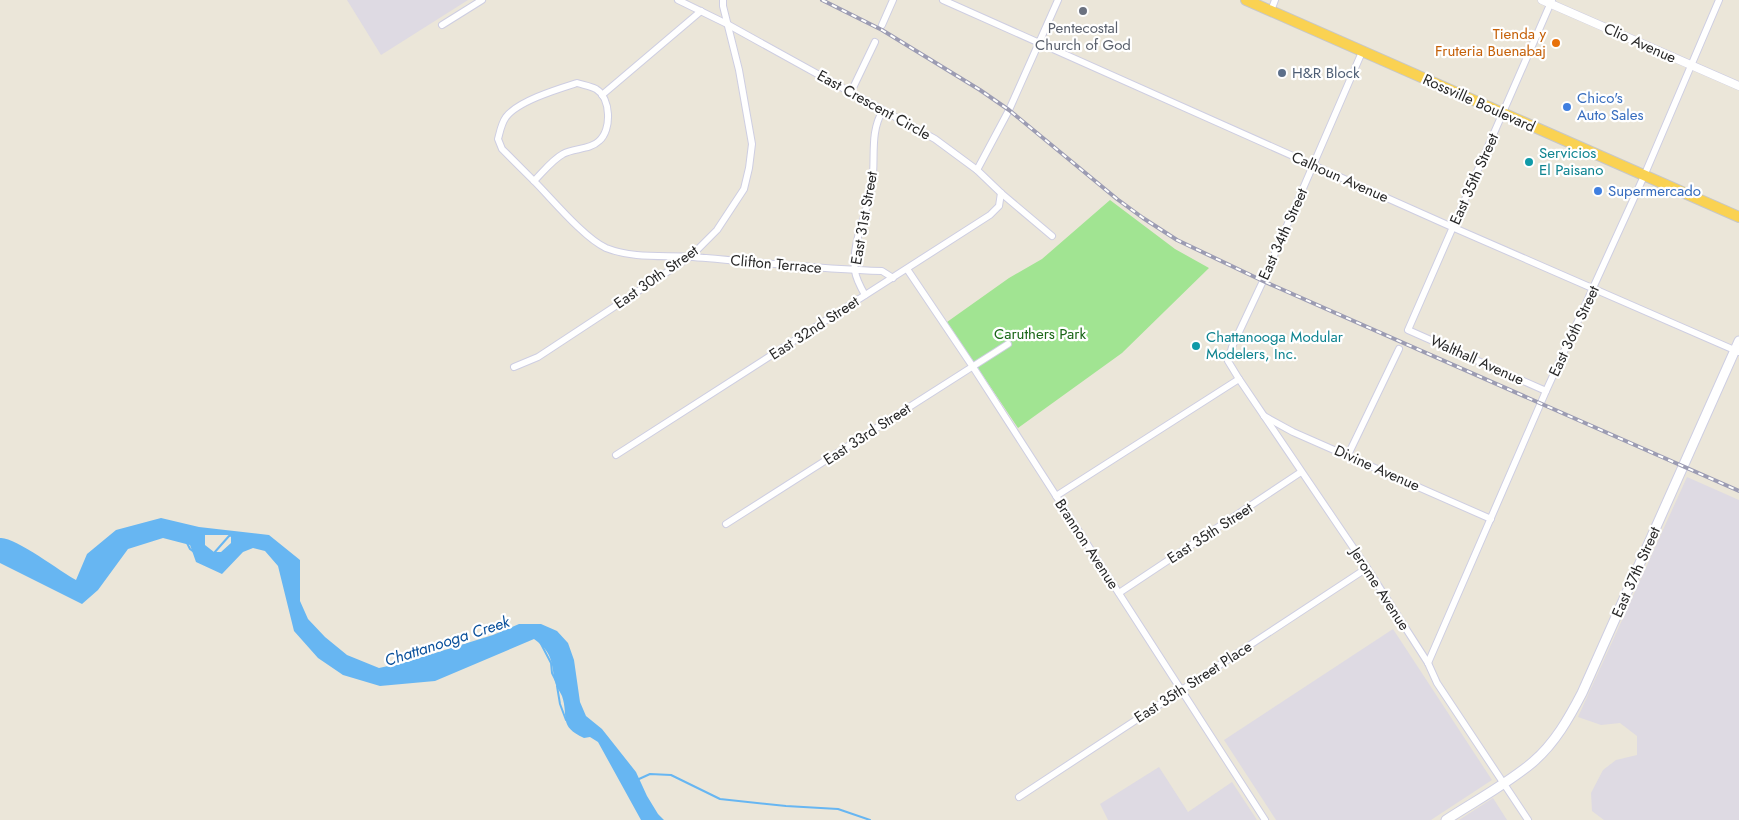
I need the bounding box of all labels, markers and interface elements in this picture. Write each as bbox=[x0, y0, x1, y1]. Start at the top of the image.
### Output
marker: Pentecostal Church of God bbox=[1077, 5, 1089, 17]
place label: Pentecostal Church of God bbox=[1035, 17, 1131, 56]
street label: Clio Avenue bbox=[1600, 17, 1680, 69]
place label: Tienda y Fruteria Buenabaj bbox=[1435, 23, 1546, 62]
marker: Tienda y Fruteria Buenabaj bbox=[1550, 37, 1562, 49]
place label: H&R Block bbox=[1292, 62, 1360, 84]
street label: East Crescent Circle bbox=[813, 65, 935, 146]
marker: H&R Block bbox=[1276, 67, 1288, 79]
street label: Rossville Boulevard bbox=[1419, 68, 1539, 138]
place label: Chico's Auto Sales bbox=[1577, 87, 1643, 126]
marker: Chico's Auto Sales bbox=[1561, 101, 1573, 113]
street label: East 35th Street bbox=[1444, 129, 1504, 228]
place label: Servicios El Paisano bbox=[1539, 142, 1603, 181]
street label: Calhoun Avenue bbox=[1288, 146, 1392, 208]
marker: Servicios El Paisano bbox=[1523, 156, 1535, 168]
street label: East 31st Street bbox=[845, 169, 883, 266]
place label: Supermercado bbox=[1608, 180, 1701, 202]
street label: East 34th Street bbox=[1253, 184, 1313, 283]
marker: Supermercado bbox=[1592, 185, 1604, 197]
street label: East 30th Street bbox=[609, 239, 703, 314]
street label: Clifton Terrace bbox=[729, 249, 823, 279]
street label: East 36th Street bbox=[1543, 281, 1605, 380]
street label: East 32nd Street bbox=[765, 290, 864, 365]
park label: Caruthers Park bbox=[994, 323, 1086, 345]
place label: Chattanooga Modular Modelers, Inc. bbox=[1206, 326, 1344, 365]
street label: Walthall Avenue bbox=[1426, 329, 1528, 391]
marker: Chattanooga Modular Modelers, Inc. bbox=[1190, 340, 1202, 352]
street label: East 33rd Street bbox=[819, 397, 915, 470]
street label: Divine Avenue bbox=[1331, 439, 1423, 497]
street label: Brannon Avenue bbox=[1050, 494, 1125, 594]
street label: East 35th Street bbox=[1163, 497, 1257, 569]
street label: East 37th Street bbox=[1606, 523, 1666, 621]
street label: Jerome Avenue bbox=[1344, 541, 1415, 635]
water label: Chattanooga Creek bbox=[382, 610, 514, 672]
street label: East 35th Street Place bbox=[1130, 636, 1256, 728]

